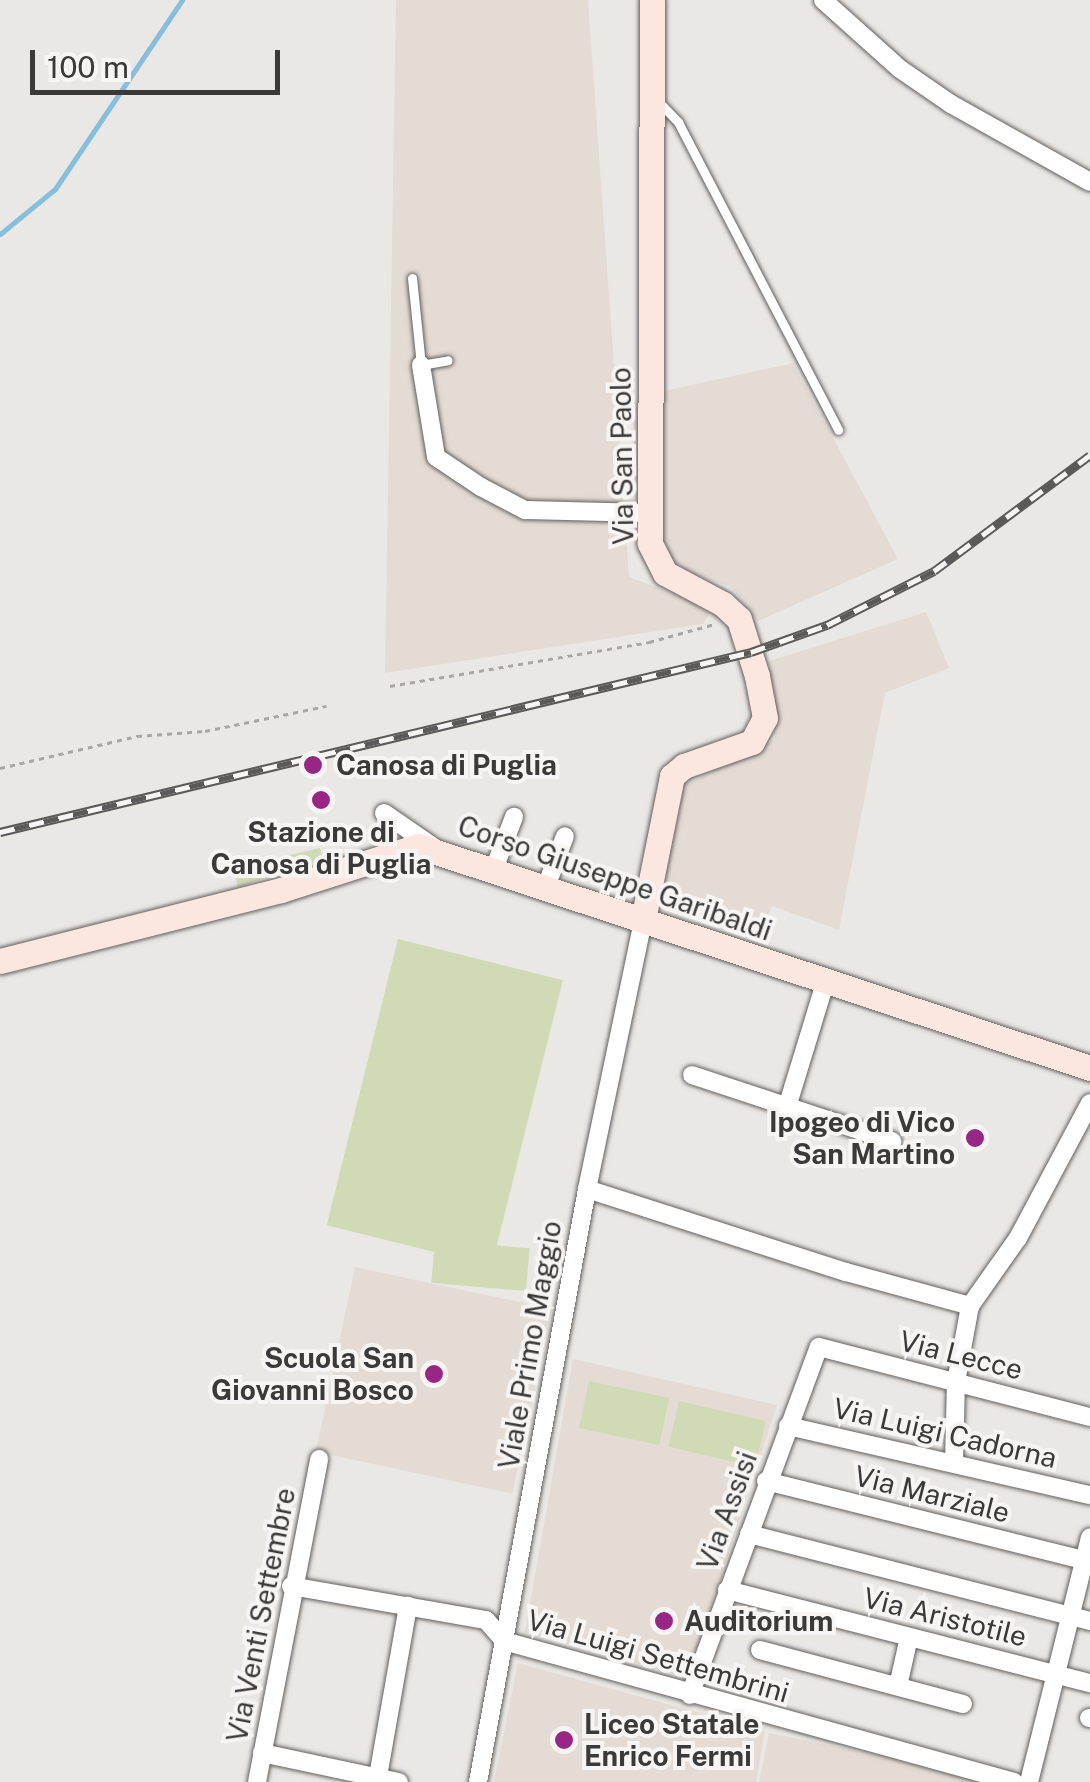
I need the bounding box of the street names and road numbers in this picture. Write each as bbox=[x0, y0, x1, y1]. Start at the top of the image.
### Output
street label: Via San Paolo bbox=[604, 367, 640, 545]
street label: Corso Giuseppe Garibaldi bbox=[453, 808, 777, 948]
street label: Viale Primo Maggio bbox=[492, 1218, 568, 1472]
street label: Via Lecce bbox=[896, 1324, 1026, 1386]
street label: Via Luigi Cadorna bbox=[830, 1391, 1060, 1475]
street label: Via Assisi bbox=[690, 1447, 764, 1575]
street label: Via Marziale bbox=[851, 1458, 1013, 1530]
street label: Via Venti Settembre bbox=[220, 1485, 302, 1745]
street label: Via Aristotile bbox=[860, 1580, 1030, 1654]
street label: Via Luigi Settembrini bbox=[523, 1603, 793, 1709]

